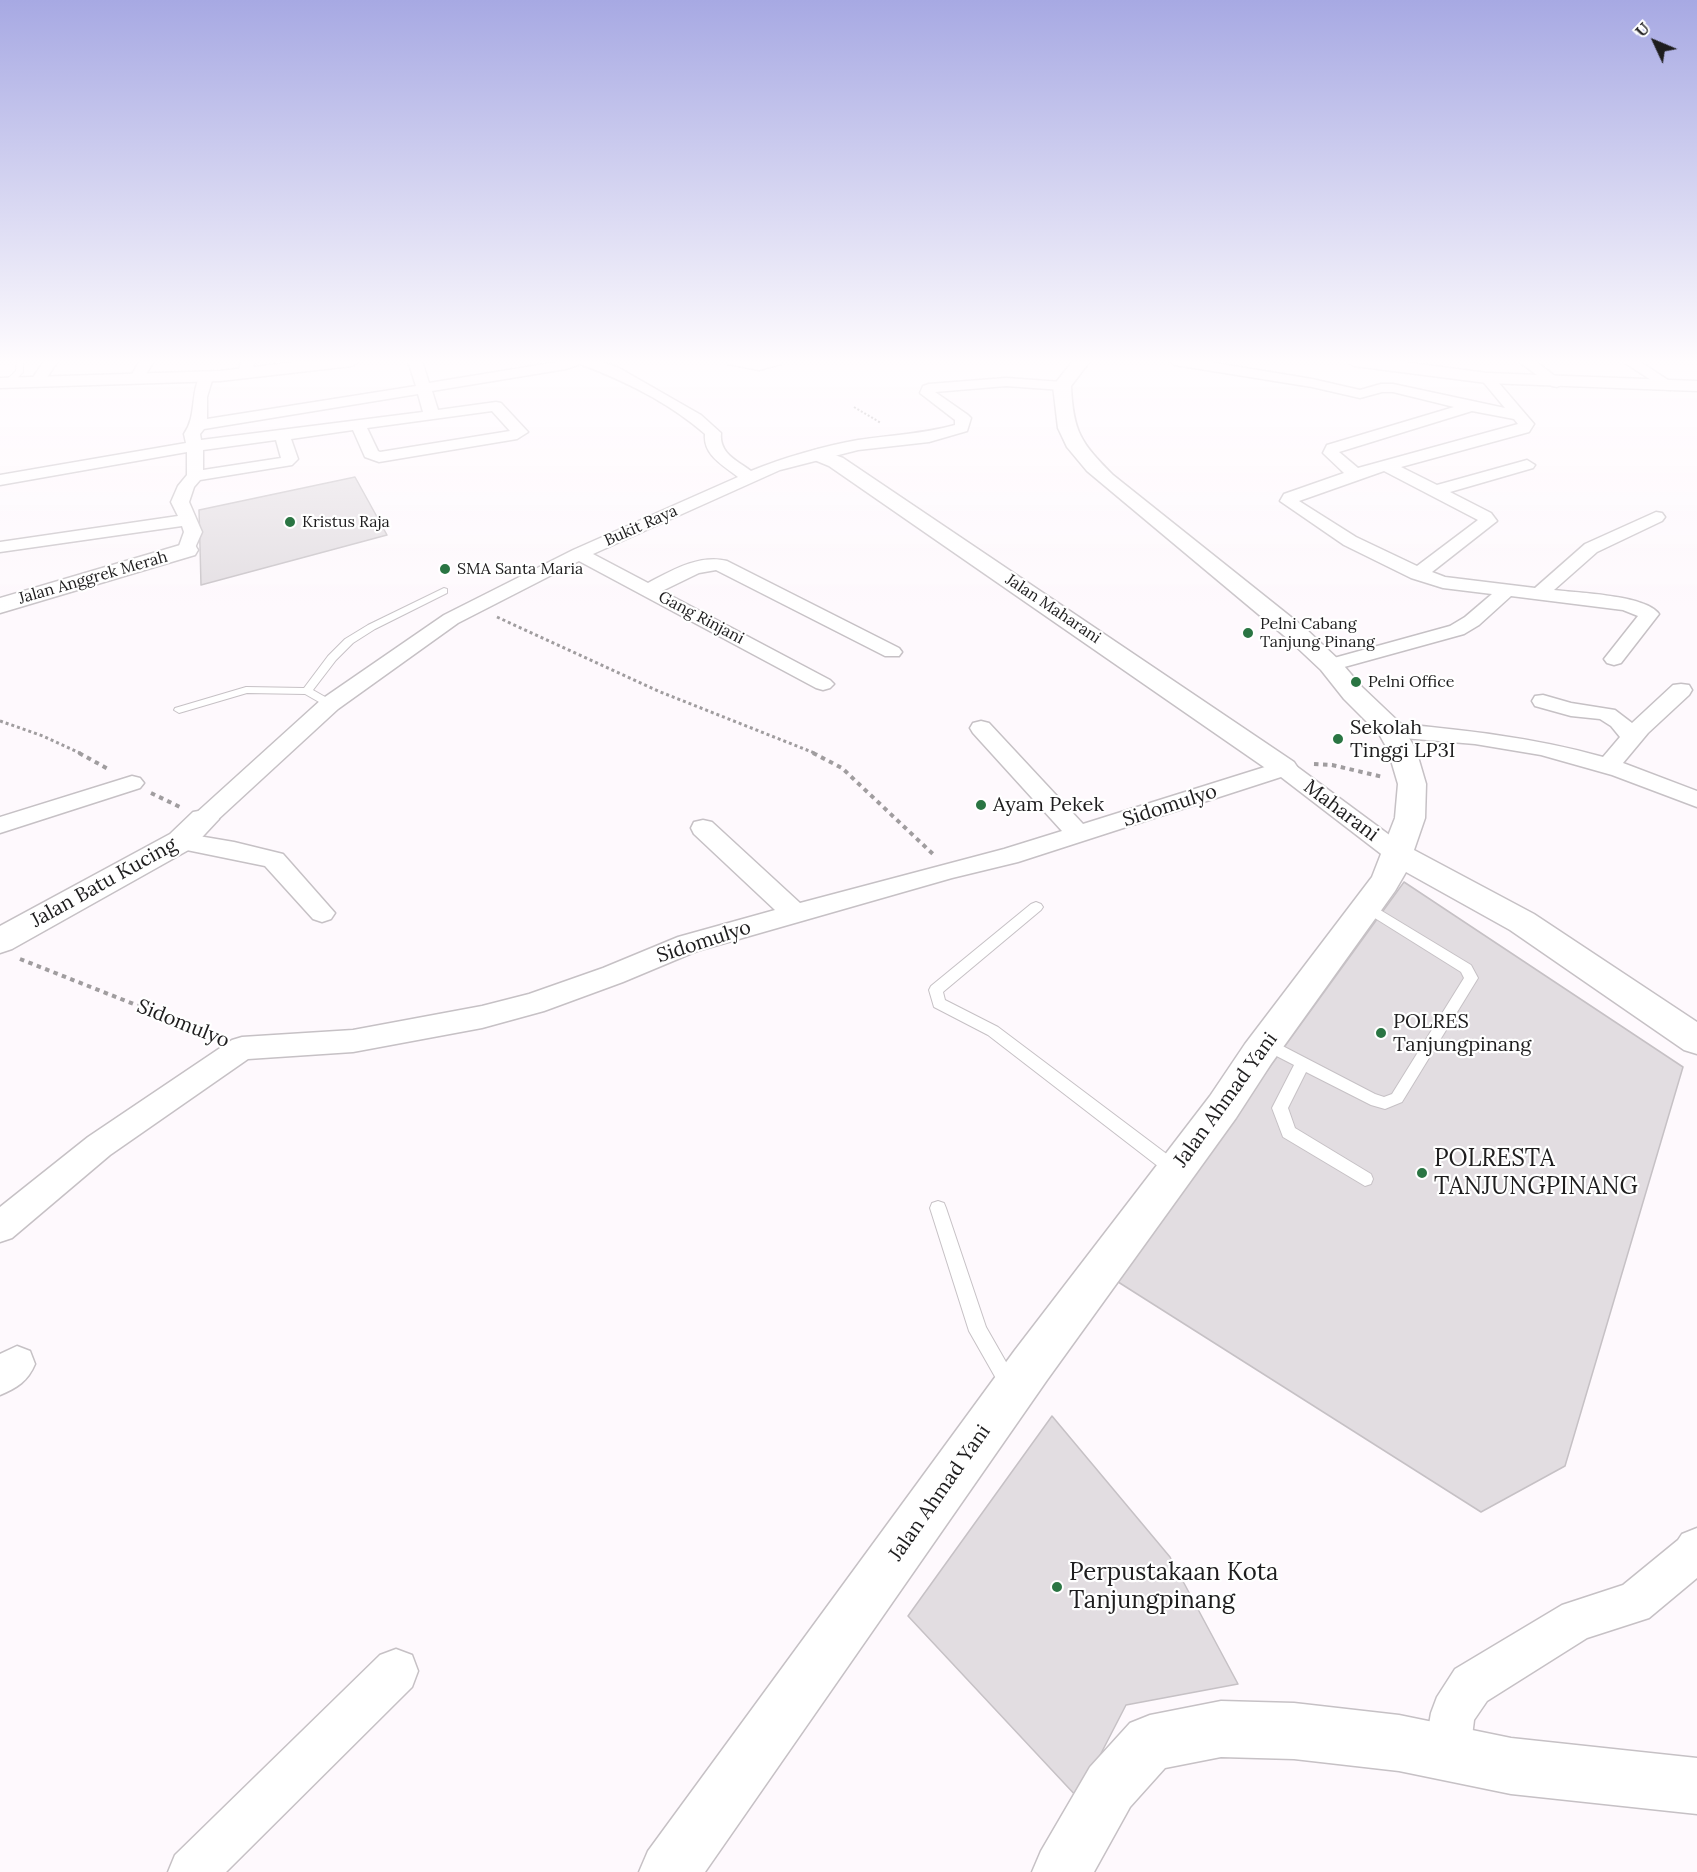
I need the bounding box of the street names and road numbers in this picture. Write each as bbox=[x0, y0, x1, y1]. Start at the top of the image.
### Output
street label: Bukit Raya bbox=[601, 501, 681, 551]
street label: Jalan Anggrek Merah bbox=[16, 548, 170, 608]
street label: Jalan Maharani bbox=[1002, 570, 1104, 648]
street label: Gang Rinjani bbox=[655, 587, 747, 649]
street label: Maharani bbox=[1299, 775, 1383, 847]
street label: Sidomulyo bbox=[1120, 779, 1220, 833]
street label: Jalan Batu Kucing bbox=[27, 833, 181, 933]
street label: Sidomulyo bbox=[654, 915, 754, 969]
street label: Sidomulyo bbox=[133, 995, 233, 1053]
street label: Jalan Ahmad Yani bbox=[1169, 1028, 1283, 1172]
street label: Jalan Ahmad Yani bbox=[884, 1420, 996, 1566]

